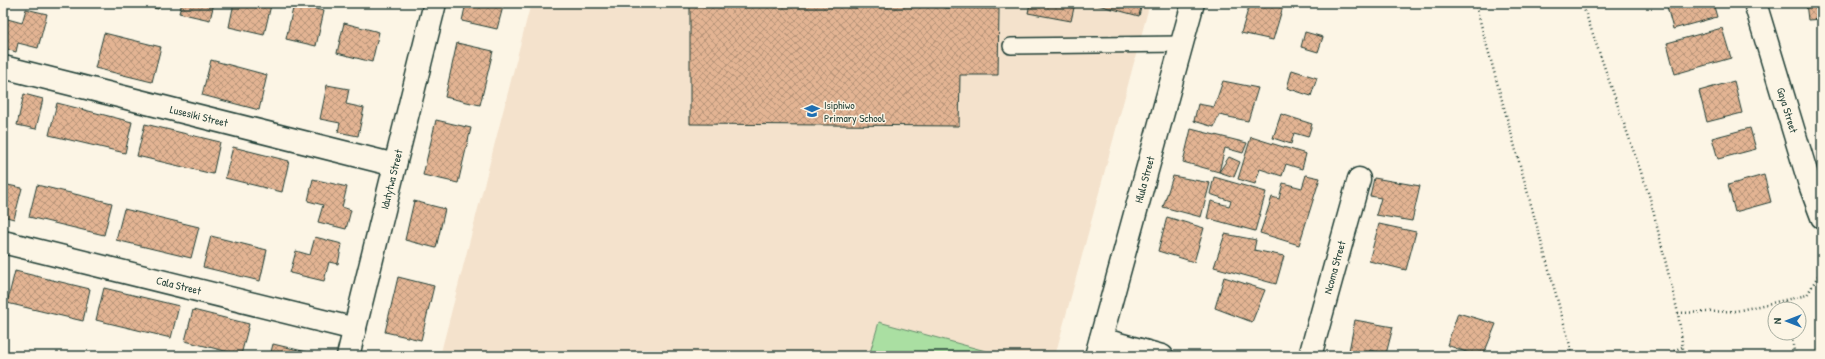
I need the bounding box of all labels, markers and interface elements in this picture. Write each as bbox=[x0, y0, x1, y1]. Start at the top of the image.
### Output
street label: Gaya Street bbox=[1774, 86, 1801, 135]
place label: Isiphiwo Primary School bbox=[824, 98, 885, 125]
street label: Lusesiki Street bbox=[169, 102, 230, 130]
school or university icon: Isiphiwo Primary School bbox=[803, 102, 821, 120]
street label: Idutytwa Street bbox=[377, 148, 406, 211]
street label: Hlula Street bbox=[1131, 154, 1158, 205]
street label: Ncoma Street bbox=[1321, 239, 1349, 296]
street label: Cala Street bbox=[155, 273, 203, 298]
north arrow bbox=[1767, 301, 1807, 341]
text: N bbox=[1770, 318, 1784, 324]

